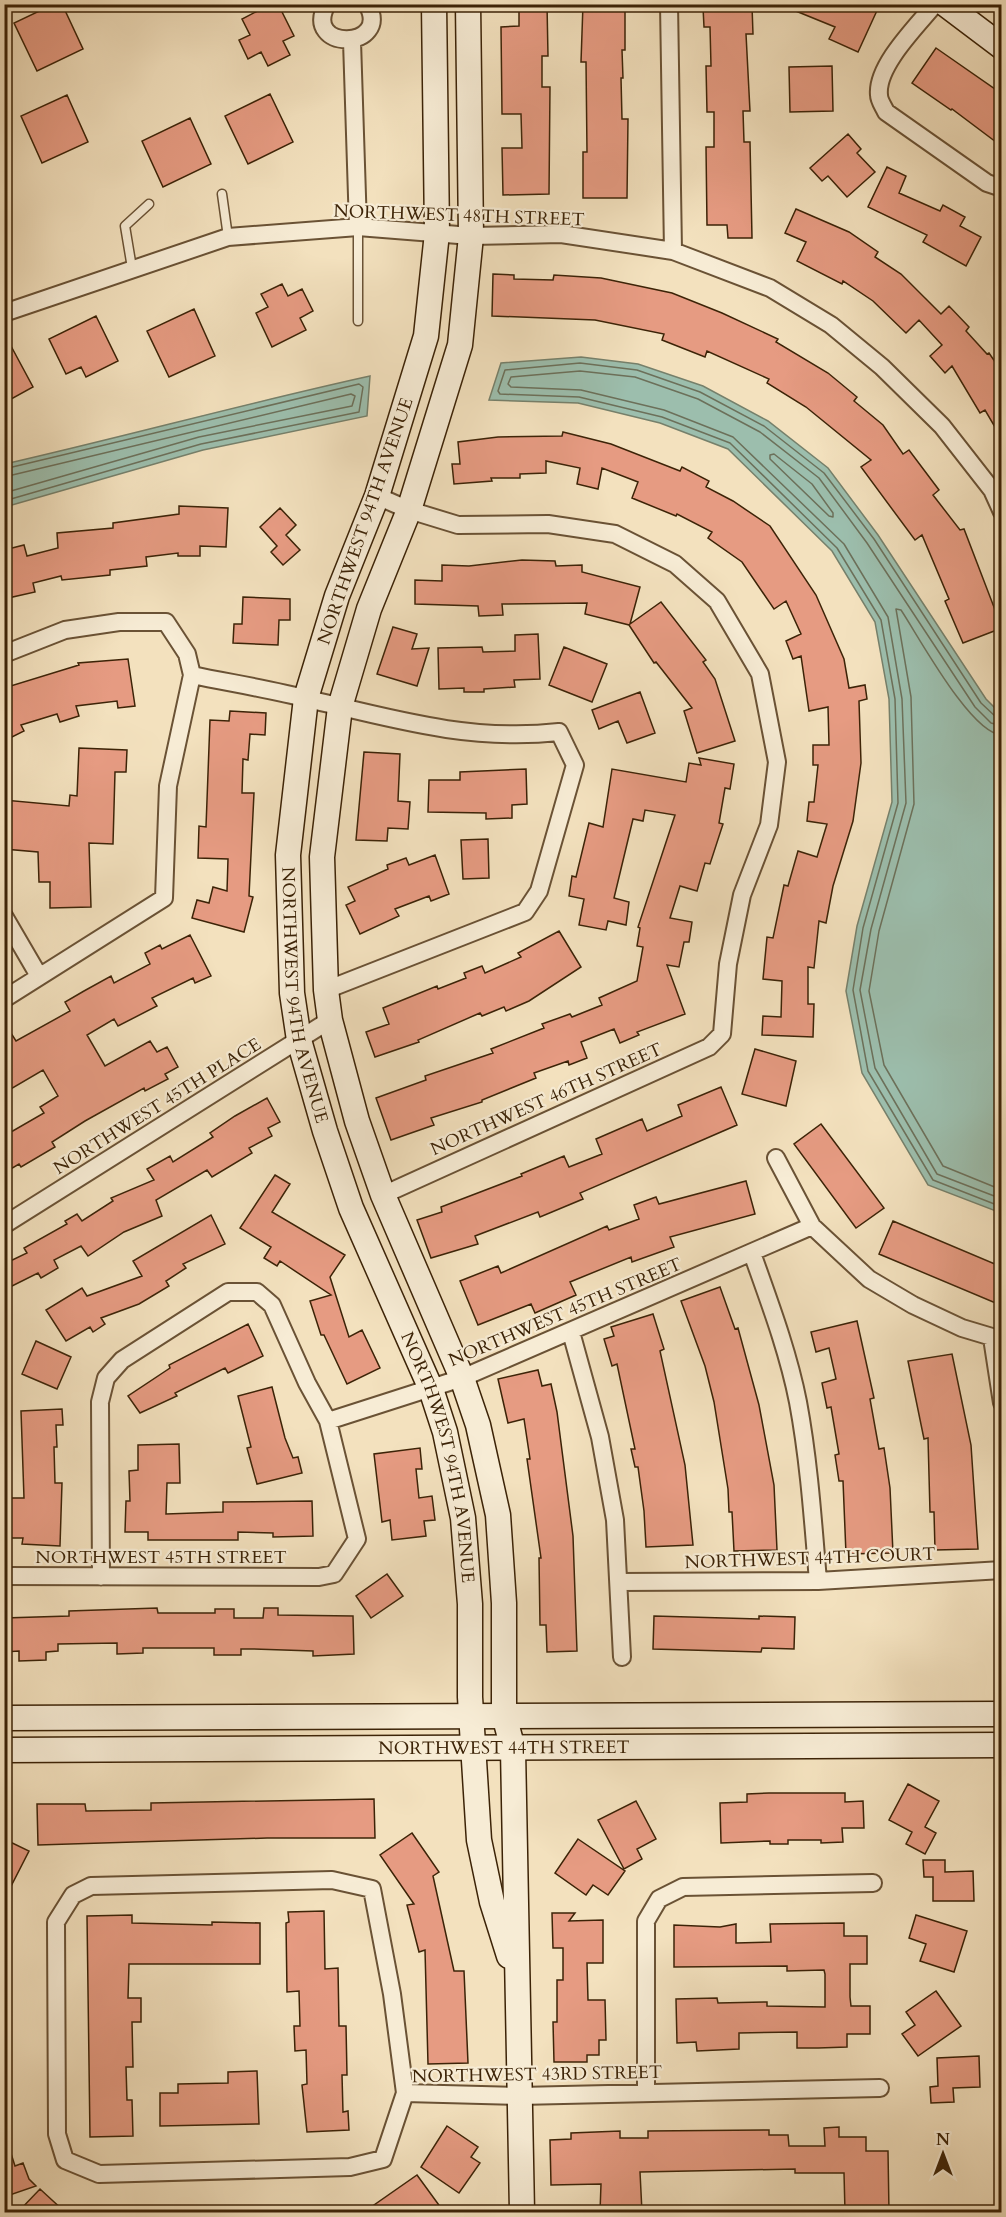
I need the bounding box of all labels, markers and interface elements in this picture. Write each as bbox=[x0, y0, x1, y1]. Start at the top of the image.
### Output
street label: NORTHWEST 48TH STREET bbox=[333, 199, 585, 232]
street label: NORTHWEST 94TH AVENUE bbox=[311, 394, 420, 648]
street label: NORTHWEST 94TH AVENUE bbox=[275, 867, 334, 1126]
street label: NORTHWEST 45TH PLACE bbox=[49, 1032, 266, 1181]
street label: NORTHWEST 46TH STREET bbox=[426, 1037, 666, 1162]
street label: NORTHWEST 45TH STREET bbox=[445, 1252, 686, 1373]
street label: NORTHWEST 94TH AVENUE bbox=[394, 1328, 480, 1584]
street label: NORTHWEST 44TH COURT bbox=[684, 1542, 936, 1575]
street label: NORTHWEST 45TH STREET bbox=[35, 1545, 287, 1570]
street label: NORTHWEST 44TH STREET bbox=[378, 1735, 630, 1761]
street label: NORTHWEST 43RD STREET bbox=[412, 2060, 662, 2089]
north arrow bbox=[913, 2124, 973, 2184]
text: N bbox=[936, 2129, 950, 2151]

